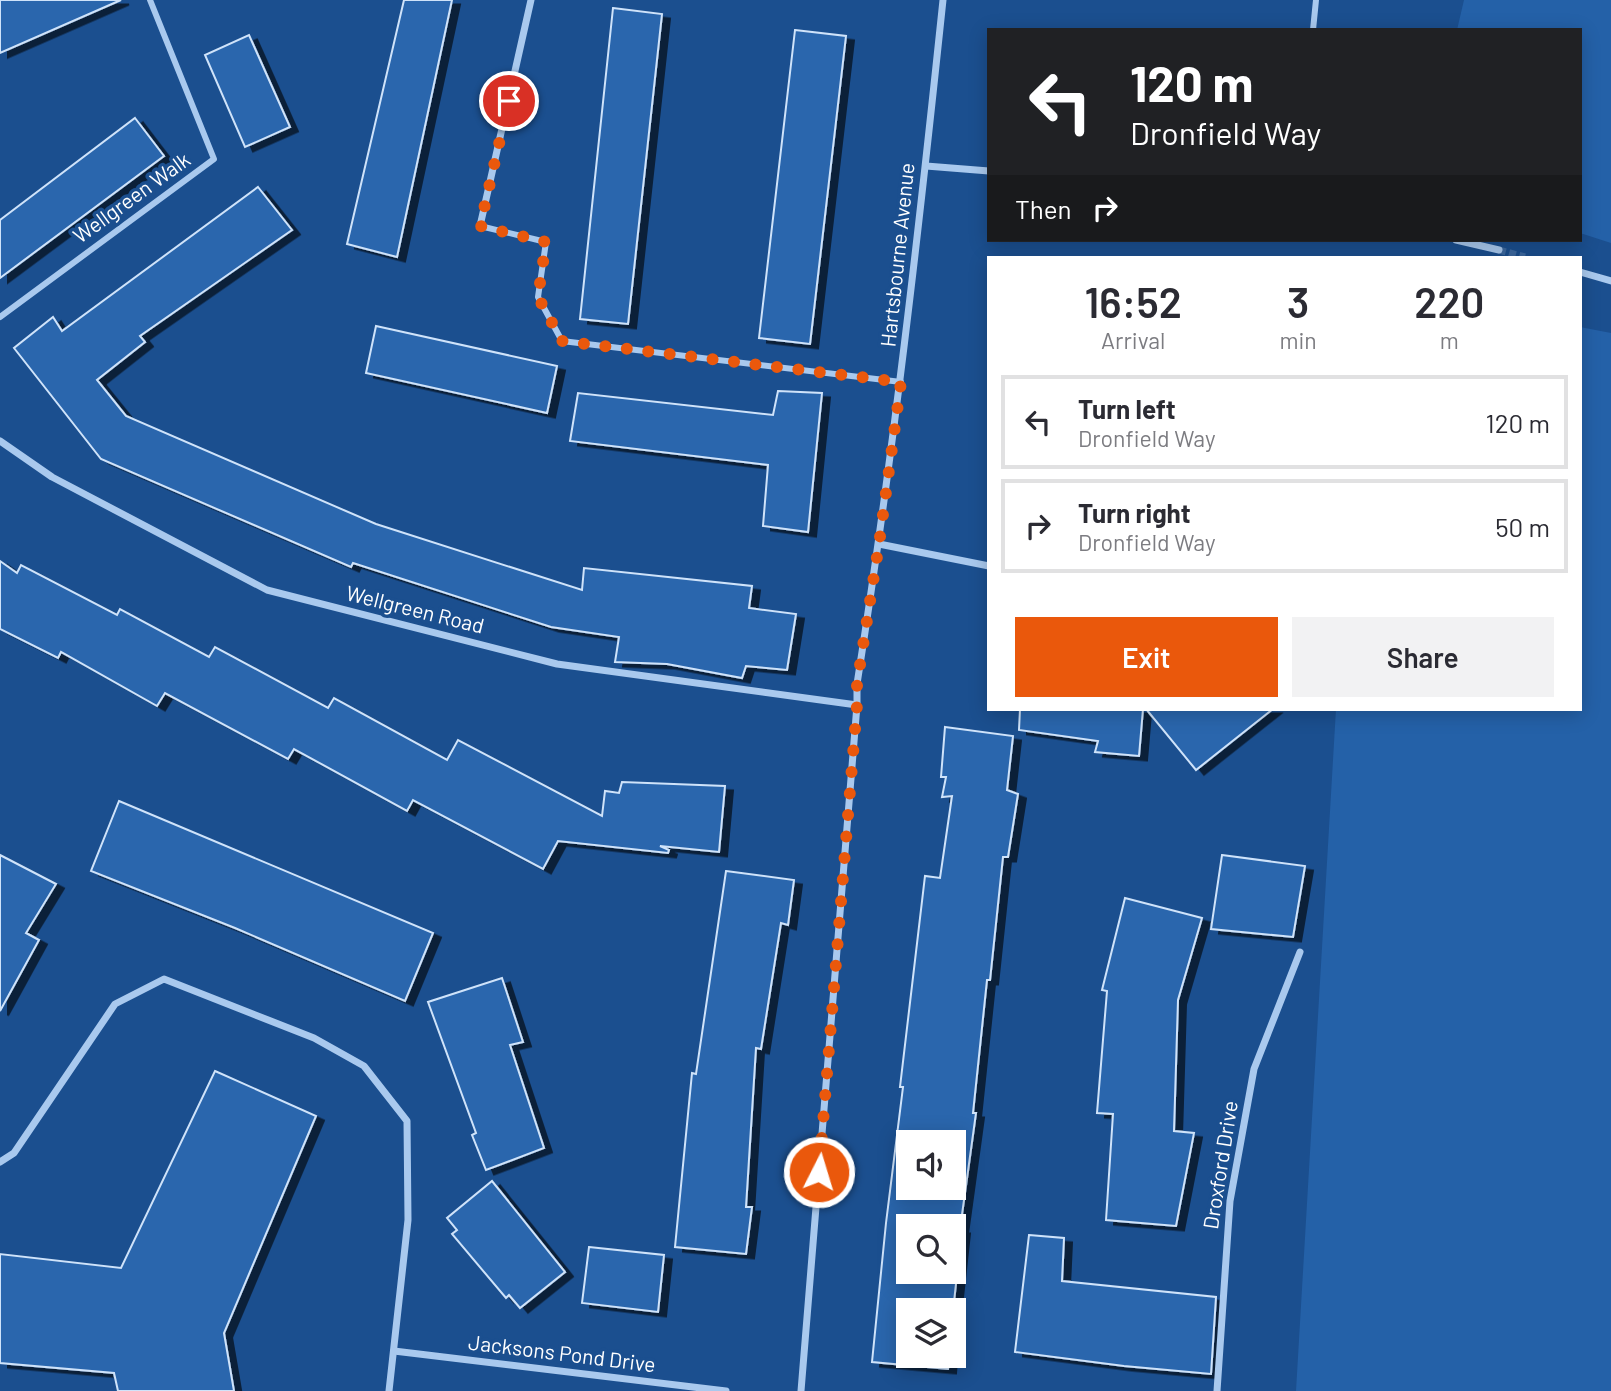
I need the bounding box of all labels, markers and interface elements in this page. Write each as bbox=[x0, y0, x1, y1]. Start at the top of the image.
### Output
text: 120 m bbox=[1130, 53, 1253, 112]
icon: left bbox=[1015, 56, 1106, 147]
pin bbox=[479, 71, 539, 131]
icon: arrive bbox=[490, 82, 528, 120]
text: Dronfield Way bbox=[1130, 113, 1321, 151]
street label: Wellgreen Walk bbox=[68, 146, 194, 248]
street label: Hartsbourne Avenue bbox=[874, 161, 919, 348]
icon: right bbox=[1086, 189, 1124, 227]
text: Then bbox=[1015, 193, 1072, 224]
text: 16:52 bbox=[1085, 276, 1182, 326]
text: 3 bbox=[1287, 276, 1309, 326]
text: 220 bbox=[1414, 276, 1484, 326]
text: Arrival bbox=[1101, 326, 1165, 354]
text: min bbox=[1279, 326, 1317, 354]
text: m bbox=[1440, 326, 1459, 354]
text: Turn left bbox=[1078, 393, 1176, 424]
icon: left bbox=[1019, 403, 1057, 441]
text: 120 m bbox=[1486, 407, 1550, 438]
text: Dronfield Way bbox=[1078, 424, 1216, 452]
text: Turn right bbox=[1078, 497, 1191, 528]
icon: right bbox=[1019, 507, 1057, 545]
text: 50 m bbox=[1495, 511, 1550, 542]
text: Dronfield Way bbox=[1078, 528, 1216, 556]
street label: Wellgreen Road bbox=[344, 579, 487, 638]
button: Exit bbox=[1015, 617, 1278, 697]
button: Share bbox=[1292, 617, 1554, 697]
street label: Droxford Drive bbox=[1197, 1099, 1242, 1231]
map controls bbox=[896, 1130, 966, 1368]
button: sound bbox=[896, 1130, 966, 1200]
position arrow bbox=[782, 1135, 856, 1209]
button: search bbox=[896, 1214, 966, 1284]
button: layers bbox=[896, 1298, 966, 1368]
street label: Jacksons Pond Drive bbox=[467, 1329, 657, 1376]

